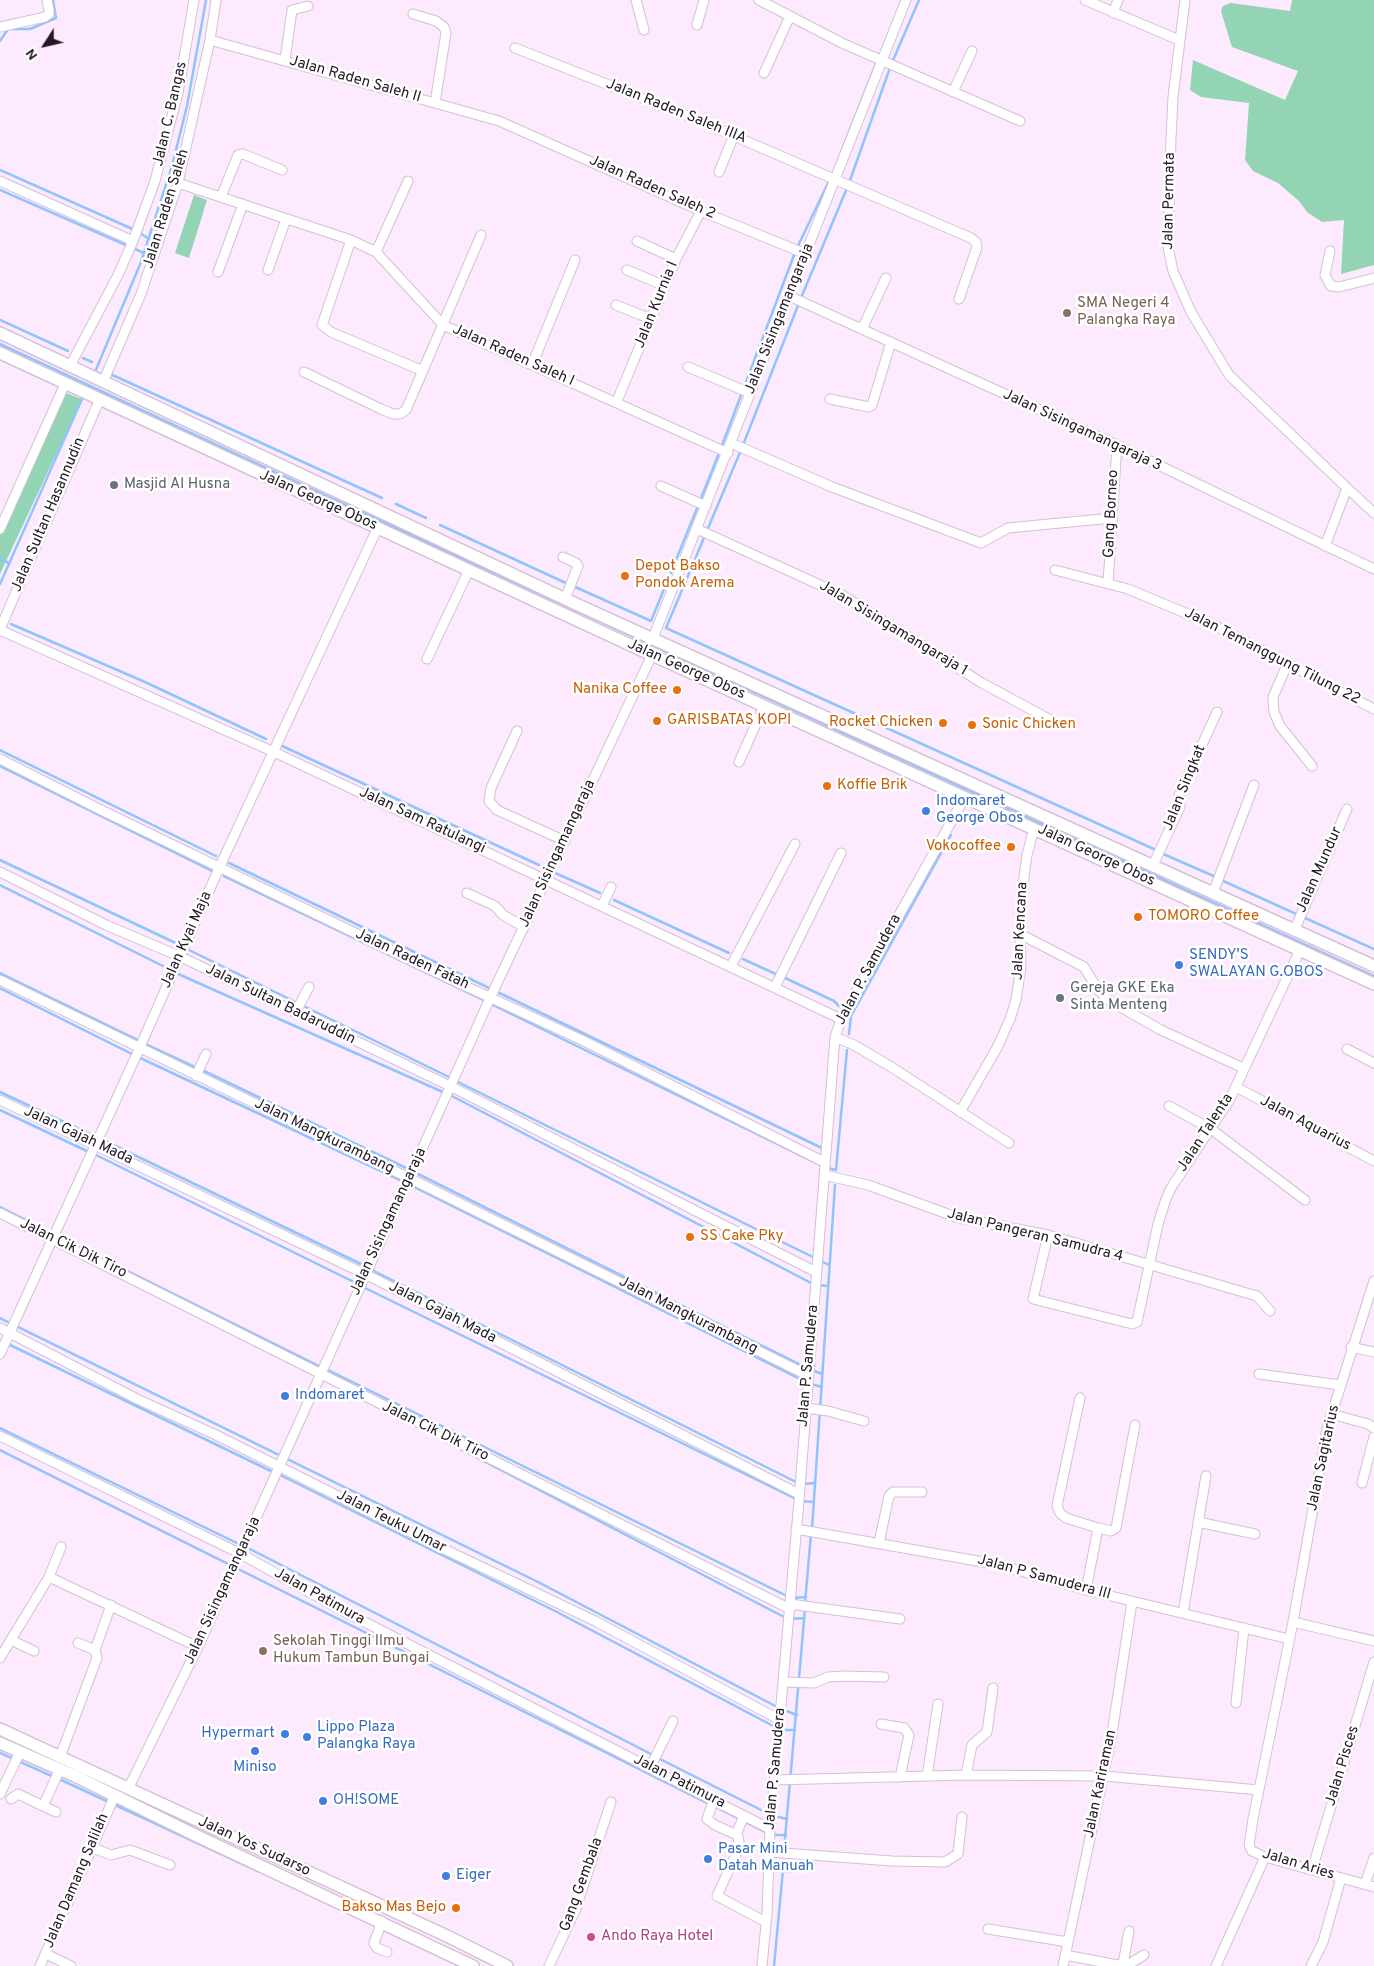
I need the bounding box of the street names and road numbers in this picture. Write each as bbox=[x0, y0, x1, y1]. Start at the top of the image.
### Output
street label: Jalan Raden Saleh II bbox=[287, 53, 423, 107]
street label: Jalan C. Bangas bbox=[150, 60, 192, 168]
street label: Jalan Raden Saleh IIIA bbox=[603, 76, 749, 148]
street label: Jalan Raden Saleh bbox=[140, 147, 194, 271]
street label: Jalan Raden Saleh 2 bbox=[586, 152, 718, 224]
street label: Jalan Permata bbox=[1160, 152, 1180, 250]
street label: Jalan Sisingamangaraja bbox=[742, 241, 818, 397]
street label: Jalan Kurnia I bbox=[631, 259, 683, 351]
street label: Jalan Raden Saleh I bbox=[449, 321, 577, 391]
street label: Jalan Sisingamangaraja 3 bbox=[1000, 386, 1164, 476]
street label: Jalan Sultan Hasannudin bbox=[8, 435, 90, 595]
street label: Jalan George Obos bbox=[256, 467, 380, 535]
street label: Gang Borneo bbox=[1101, 469, 1123, 559]
street label: Jalan Sisingamangaraja 1 bbox=[816, 578, 970, 680]
street label: Jalan Temanggung Tilung 22 bbox=[1181, 605, 1363, 709]
street label: Jalan George Obos bbox=[624, 636, 748, 704]
street label: Jalan Singkat bbox=[1160, 742, 1210, 834]
street label: Jalan Sisingamangaraja bbox=[516, 777, 600, 931]
street label: Jalan Sam Ratulangi bbox=[356, 784, 488, 858]
street label: Jalan George Obos bbox=[1035, 821, 1157, 891]
street label: Jalan Mundur bbox=[1293, 824, 1347, 916]
street label: Jalan Kencana bbox=[1009, 881, 1033, 981]
street label: Jalan Kyai Maja bbox=[158, 889, 216, 991]
street label: Jalan P. Samudera bbox=[832, 912, 906, 1028]
street label: Jalan Raden Fatah bbox=[352, 926, 472, 994]
street label: Jalan Sultan Badaruddin bbox=[202, 961, 358, 1049]
street label: Jalan Talenta bbox=[1174, 1091, 1238, 1175]
street label: Jalan Aquarius bbox=[1257, 1093, 1353, 1155]
street label: Jalan Mangkurambang bbox=[251, 1095, 397, 1179]
street label: Jalan Gajah Mada bbox=[21, 1103, 135, 1169]
street label: Jalan Sisingamangaraja bbox=[347, 1145, 431, 1299]
street label: Jalan Pangeran Samudra 4 bbox=[945, 1205, 1125, 1267]
street label: Jalan Cik Dik Tiro bbox=[16, 1215, 130, 1283]
street label: Jalan Mangkurambang bbox=[616, 1273, 760, 1359]
street label: Jalan Gajah Mada bbox=[385, 1278, 499, 1348]
street label: Jalan P. Samudera bbox=[795, 1304, 823, 1428]
street label: Jalan Cik Dik Tiro bbox=[378, 1398, 492, 1466]
street label: Jalan Sagitarius bbox=[1304, 1403, 1344, 1513]
street label: Jalan Teuku Umar bbox=[333, 1487, 449, 1557]
street label: Jalan Sisingamangaraja bbox=[181, 1514, 265, 1668]
street label: Jalan P Samudera III bbox=[975, 1552, 1113, 1604]
street label: Jalan Patimura bbox=[271, 1565, 367, 1629]
street label: Jalan P. Samudera bbox=[762, 1707, 790, 1831]
street label: Jalan Pisces bbox=[1322, 1724, 1364, 1808]
street label: Jalan Kariraman bbox=[1081, 1728, 1121, 1840]
street label: Jalan Patimura bbox=[630, 1751, 728, 1813]
street label: Jalan Damang Salilah bbox=[40, 1811, 114, 1951]
street label: Jalan Yos Sudarso bbox=[195, 1813, 313, 1881]
street label: Gang Gembala bbox=[557, 1836, 607, 1934]
street label: Jalan Aries bbox=[1260, 1845, 1336, 1885]

